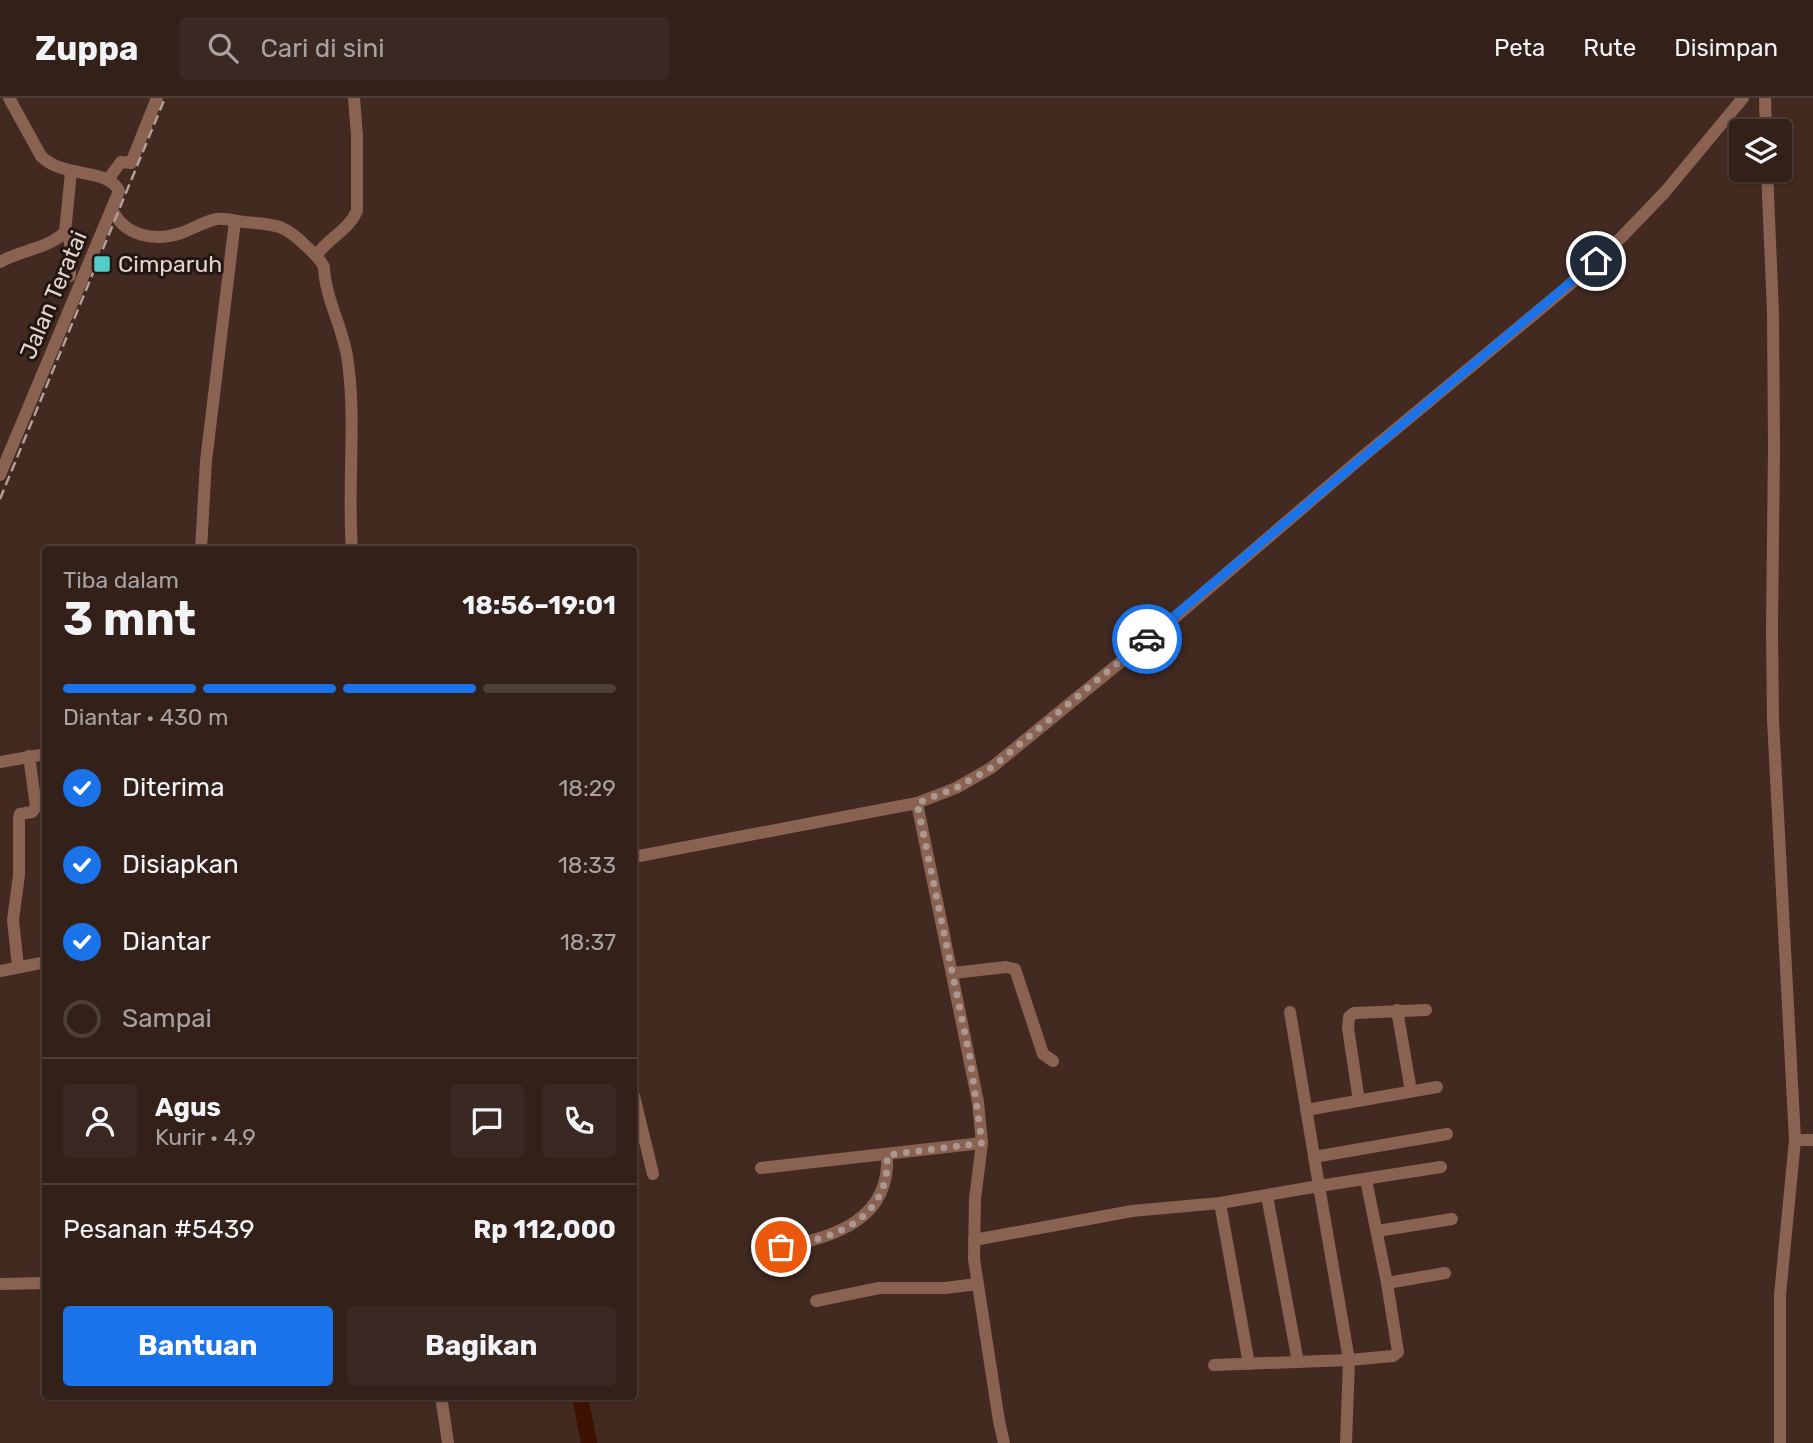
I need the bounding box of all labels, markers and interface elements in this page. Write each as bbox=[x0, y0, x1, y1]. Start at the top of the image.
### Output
search box bbox=[180, 17, 670, 80]
text: Zuppa bbox=[35, 29, 138, 68]
icon: search bbox=[204, 29, 242, 67]
text: Cari di sini bbox=[260, 33, 384, 64]
text: Peta bbox=[1494, 34, 1545, 62]
text: Rute bbox=[1583, 34, 1636, 62]
text: Disimpan bbox=[1674, 34, 1778, 62]
map controls bbox=[1729, 119, 1792, 182]
button: layers bbox=[1729, 119, 1792, 182]
street label: Jalan Teratai bbox=[13, 227, 93, 363]
pin bbox=[1566, 231, 1626, 291]
icon: home bbox=[1577, 242, 1615, 280]
place label: Cimparuh bbox=[118, 250, 222, 278]
marker: Cimparuh bbox=[92, 254, 112, 274]
text: Tiba dalam bbox=[63, 566, 179, 594]
text: 18:56–19:01 bbox=[462, 590, 616, 621]
text: 3 mnt bbox=[63, 592, 196, 647]
courier bbox=[1112, 604, 1182, 674]
icon: car bbox=[1128, 620, 1166, 658]
text: Diantar · 430 m bbox=[63, 703, 228, 731]
icon: check bbox=[63, 769, 101, 807]
text: Diterima bbox=[122, 772, 225, 803]
text: 18:29 bbox=[558, 774, 616, 802]
icon: check bbox=[63, 846, 101, 884]
text: Disiapkan bbox=[122, 849, 239, 880]
text: 18:33 bbox=[558, 851, 616, 879]
icon: check bbox=[63, 923, 101, 961]
text: Diantar bbox=[122, 926, 211, 957]
text: 18:37 bbox=[560, 928, 616, 956]
text: Sampai bbox=[122, 1003, 212, 1034]
button: person bbox=[63, 1084, 137, 1158]
button: chat bbox=[450, 1084, 524, 1158]
button: phone bbox=[542, 1084, 616, 1158]
text: Agus bbox=[155, 1092, 221, 1123]
text: Kurir · 4.9 bbox=[155, 1123, 256, 1151]
text: Pesanan #5439 bbox=[63, 1214, 255, 1245]
text: Rp 112,000 bbox=[473, 1214, 616, 1245]
pin bbox=[751, 1217, 811, 1277]
icon: bag bbox=[762, 1228, 800, 1266]
button: Bantuan bbox=[63, 1306, 333, 1386]
button: Bagikan bbox=[347, 1306, 616, 1386]

